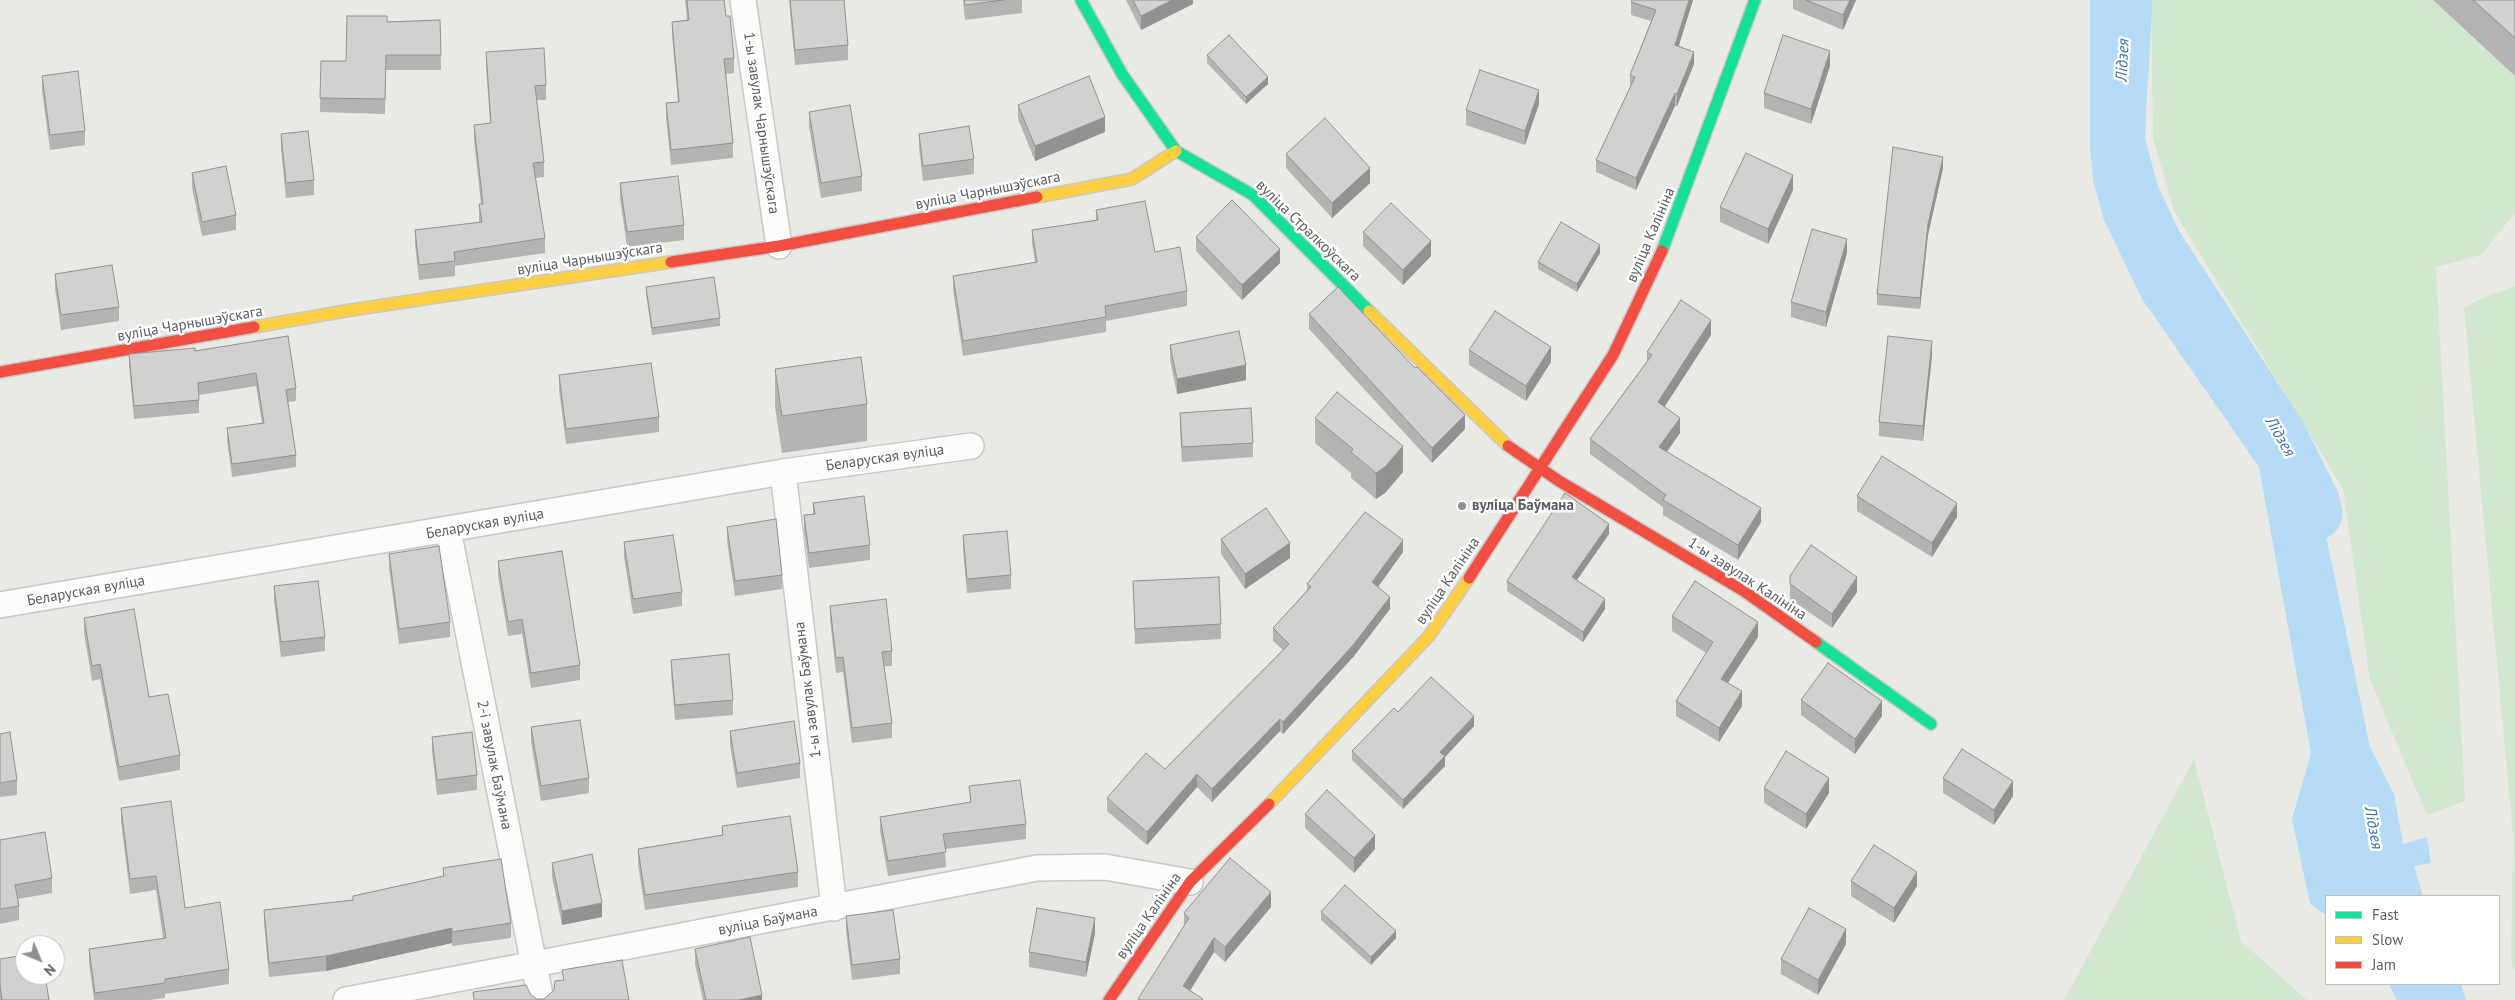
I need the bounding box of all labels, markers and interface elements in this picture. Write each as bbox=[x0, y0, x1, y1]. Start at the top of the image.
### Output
street label: 1-ы завулак Чарнышэўскага bbox=[739, 31, 783, 215]
water label: Лідзея bbox=[2112, 38, 2134, 82]
street label: вуліца Чарнышэўскага bbox=[914, 168, 1062, 214]
street label: вуліца Стралкоўскага bbox=[1252, 176, 1364, 286]
street label: вуліца Калініна bbox=[1623, 185, 1679, 285]
street label: вуліца Чарнышэўскага bbox=[516, 239, 664, 279]
street label: вуліца Чарнышэўскага bbox=[116, 302, 264, 346]
water label: Лідзея bbox=[2261, 414, 2299, 460]
street label: Беларуская вуліца bbox=[825, 441, 945, 475]
place label: вуліца Баўмана bbox=[1472, 497, 1574, 515]
marker: вуліца Баўмана bbox=[1456, 500, 1468, 512]
street label: Беларуская вуліца bbox=[425, 505, 545, 543]
street label: вуліца Калініна bbox=[1412, 534, 1484, 628]
street label: 1-ы завулак Калініна bbox=[1684, 534, 1810, 624]
street label: Беларуская вуліца bbox=[26, 572, 146, 610]
street label: 1-ы завулак Баўмана bbox=[791, 621, 825, 759]
street label: 2-і завулак Баўмана bbox=[473, 699, 515, 831]
water label: Лідзея bbox=[2360, 805, 2386, 851]
street label: вуліца Калініна bbox=[1113, 869, 1185, 963]
legend bbox=[2325, 895, 2500, 985]
street label: вуліца Баўмана bbox=[717, 903, 819, 939]
text: Fast bbox=[2372, 905, 2399, 924]
text: Slow bbox=[2372, 930, 2403, 949]
north arrow bbox=[15, 935, 65, 985]
text: Jam bbox=[2372, 955, 2396, 974]
text: N bbox=[40, 960, 60, 980]

